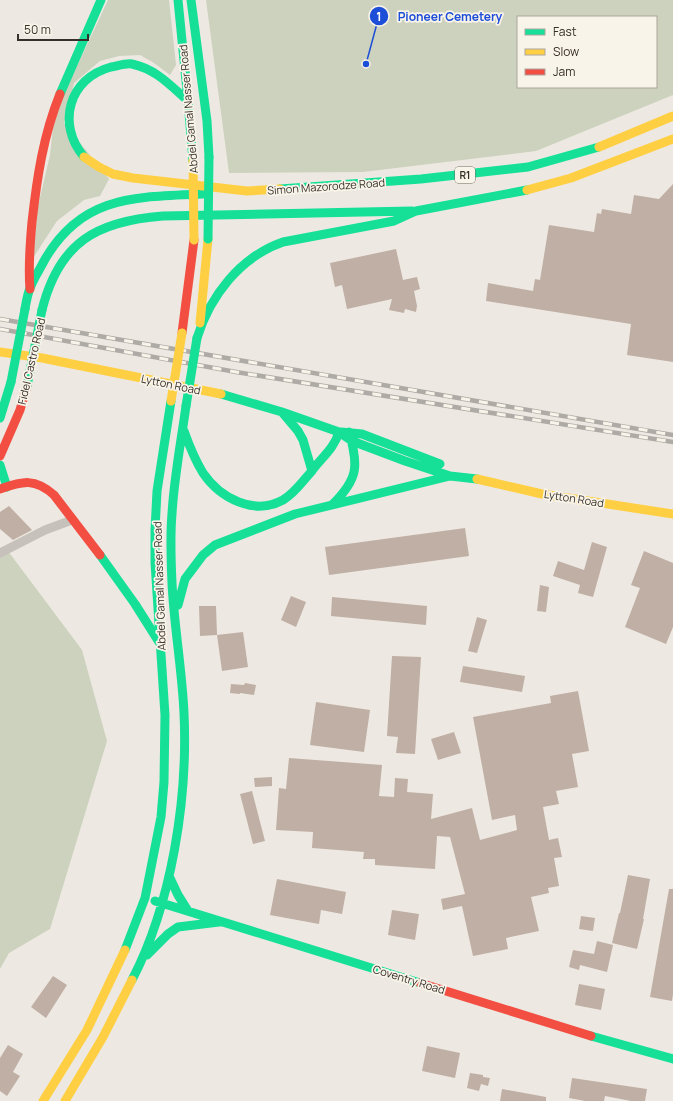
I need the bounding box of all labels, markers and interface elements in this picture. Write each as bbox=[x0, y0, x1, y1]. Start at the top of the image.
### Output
callout: Pioneer Cemetery bbox=[369, 4, 510, 28]
text: 1 bbox=[376, 8, 382, 25]
text: Pioneer Cemetery bbox=[398, 8, 503, 25]
scale bar bbox=[18, 16, 88, 42]
legend bbox=[517, 16, 657, 88]
text: 50 m bbox=[24, 21, 51, 38]
text: Fast bbox=[553, 23, 577, 40]
text: Slow bbox=[553, 43, 579, 60]
street label: Abdel Gamal Nasser Road bbox=[175, 44, 201, 174]
text: Jam bbox=[553, 63, 575, 80]
road number: R1 bbox=[455, 167, 475, 183]
street label: Simon Mazorodze Road bbox=[267, 174, 385, 198]
street label: Fidel Castro Road bbox=[14, 316, 48, 406]
street label: Lytton Road bbox=[140, 370, 202, 398]
street label: Lytton Road bbox=[543, 486, 605, 510]
street label: Abdel Gamal Nasser Road bbox=[149, 521, 169, 651]
street label: Coventry Road bbox=[371, 961, 447, 997]

